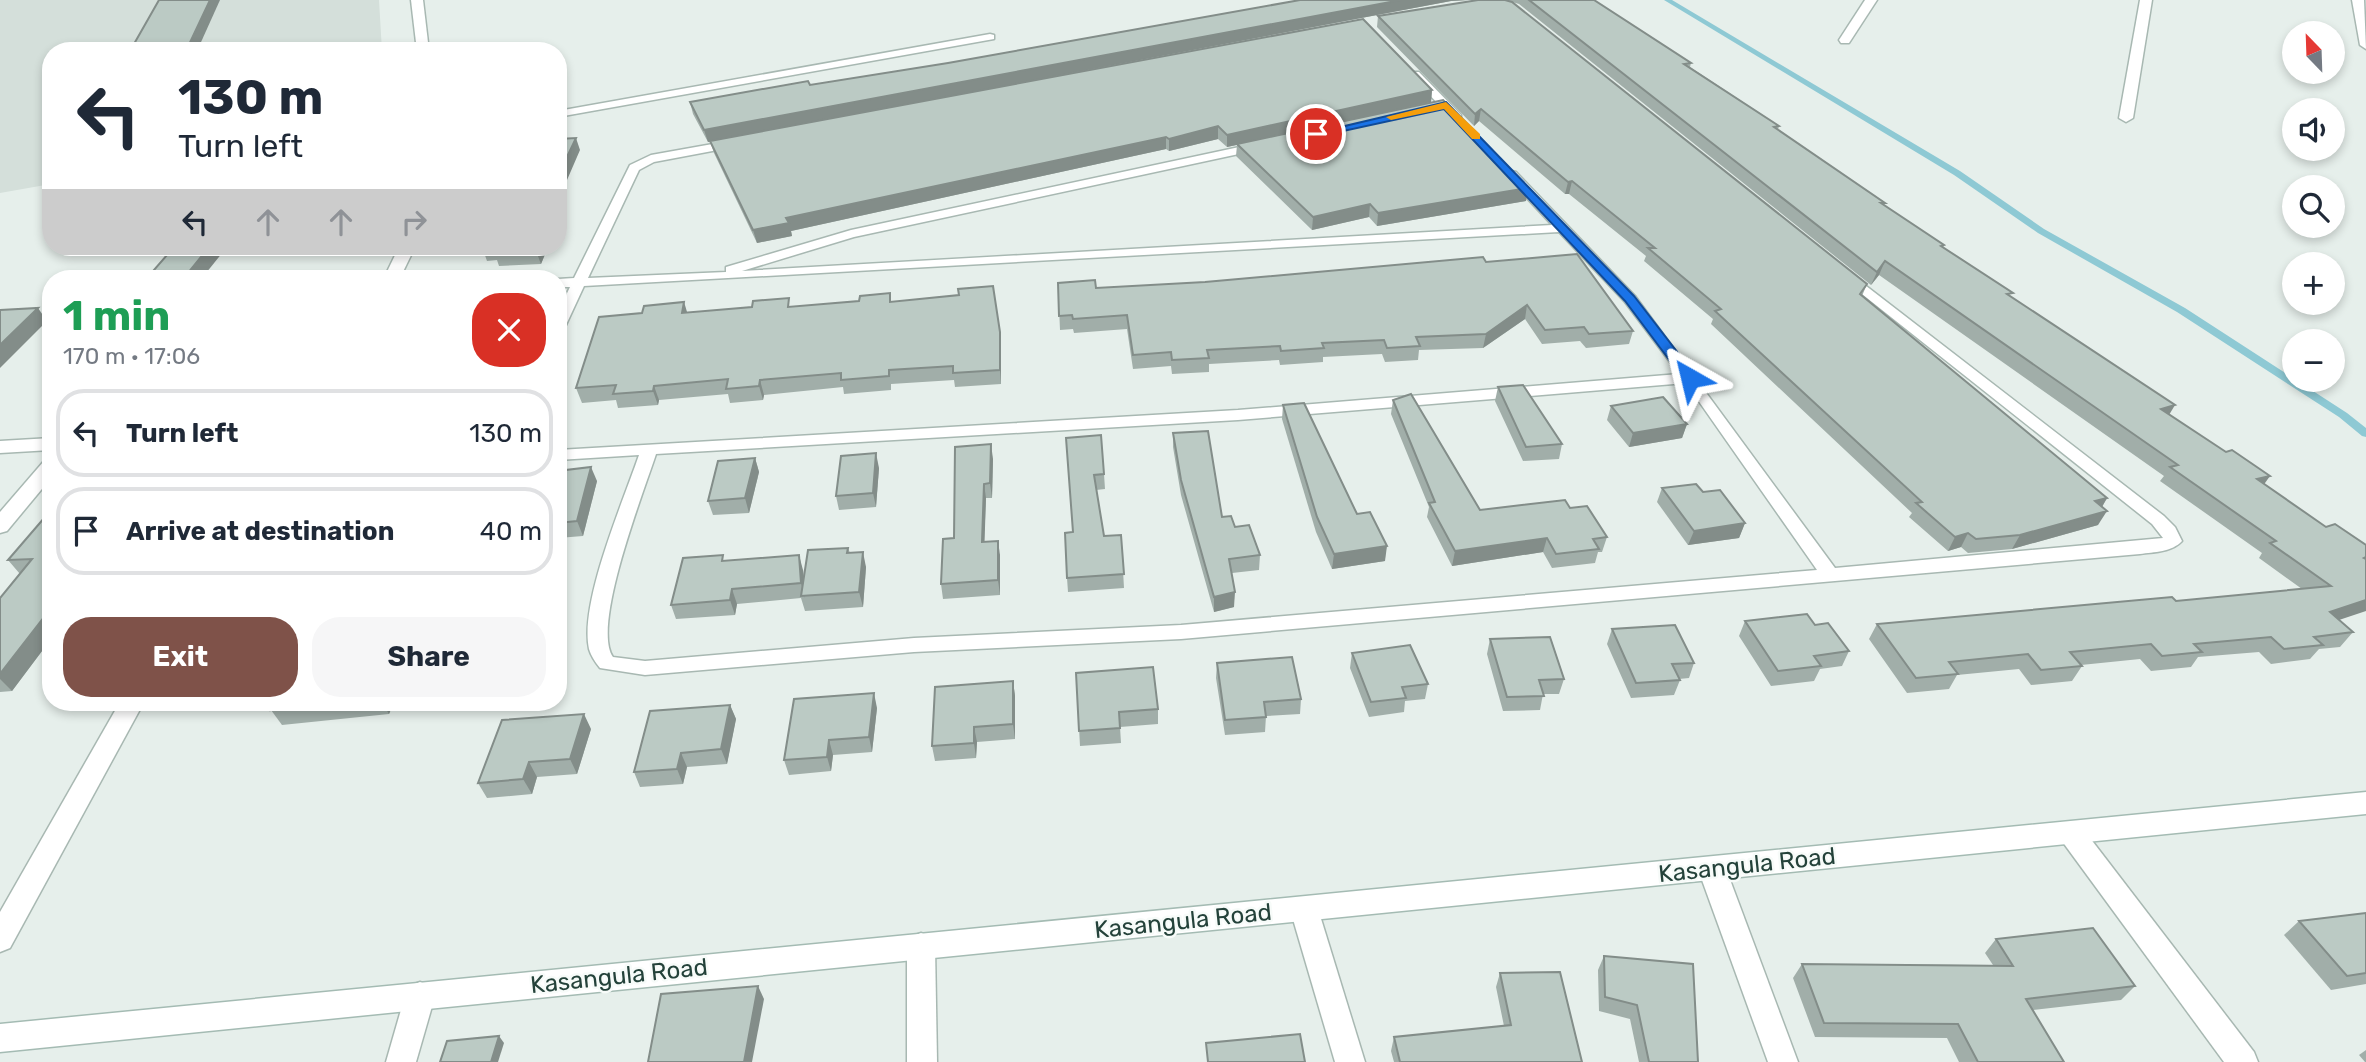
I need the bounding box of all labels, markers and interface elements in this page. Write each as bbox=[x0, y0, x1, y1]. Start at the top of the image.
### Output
north arrow bbox=[2282, 21, 2345, 84]
map controls bbox=[2282, 21, 2345, 392]
text: 130 m bbox=[178, 68, 323, 126]
icon: left bbox=[63, 70, 154, 161]
button: sound bbox=[2282, 98, 2345, 161]
pin bbox=[1286, 104, 1346, 164]
icon: arrive bbox=[1297, 115, 1335, 153]
text: Turn left bbox=[178, 127, 303, 165]
button: search bbox=[2282, 175, 2345, 238]
icon: left bbox=[176, 203, 214, 241]
icon: ahead bbox=[249, 203, 287, 241]
icon: ahead bbox=[322, 203, 360, 241]
icon: right bbox=[395, 203, 433, 241]
button: + bbox=[2282, 252, 2345, 315]
text: 1 min bbox=[63, 291, 170, 341]
button: close bbox=[472, 293, 546, 367]
button: − bbox=[2282, 329, 2345, 392]
position arrow bbox=[1653, 341, 1727, 415]
text: 170 m · 17:06 bbox=[63, 342, 200, 370]
icon: left bbox=[67, 414, 105, 452]
text: Turn left bbox=[126, 418, 238, 449]
text: 130 m bbox=[469, 418, 542, 449]
icon: arrive bbox=[67, 512, 105, 550]
text: Arrive at destination bbox=[126, 516, 394, 547]
text: 40 m bbox=[480, 516, 542, 547]
button: Exit bbox=[63, 617, 298, 697]
button: Share bbox=[312, 617, 546, 697]
street label: Kasangula Road bbox=[1657, 842, 1837, 888]
street label: Kasangula Road bbox=[1093, 898, 1273, 944]
street label: Kasangula Road bbox=[529, 953, 709, 999]

